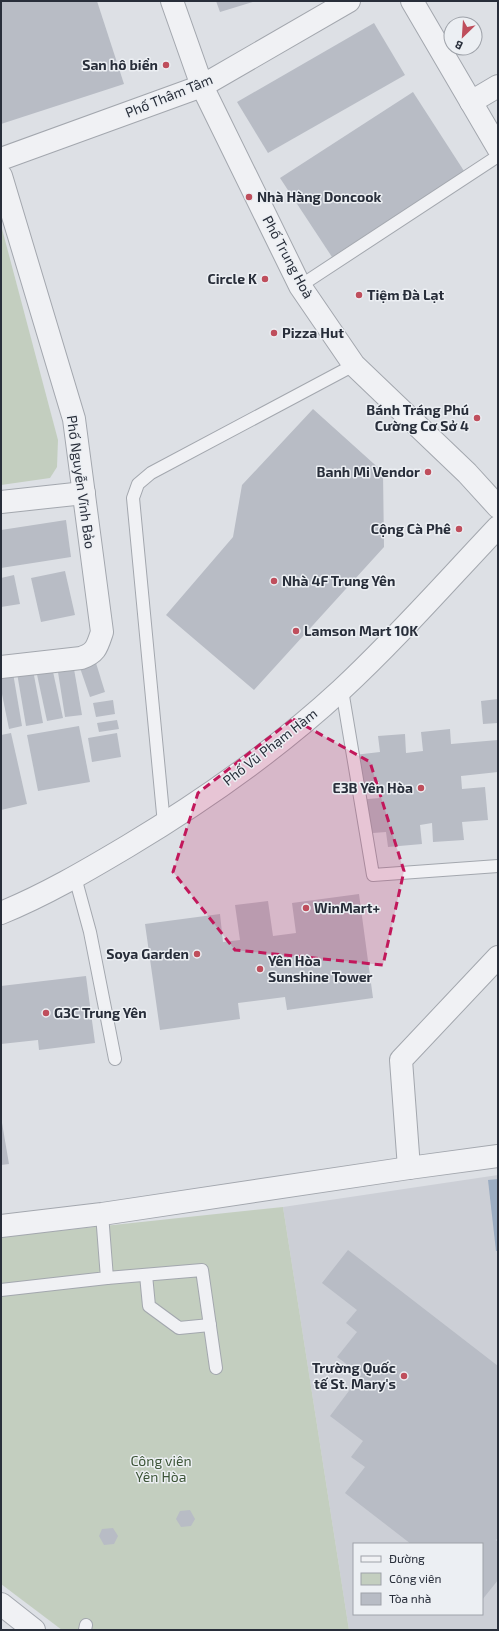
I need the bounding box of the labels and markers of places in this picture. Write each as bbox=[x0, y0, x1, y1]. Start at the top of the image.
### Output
place label: San hô biển bbox=[82, 56, 158, 73]
marker: San hô biển bbox=[161, 60, 171, 70]
place label: Nhà Hàng Doncook bbox=[257, 188, 382, 205]
marker: Nhà Hàng Doncook bbox=[244, 192, 254, 202]
place label: Circle K bbox=[208, 270, 257, 287]
marker: Circle K bbox=[260, 274, 270, 284]
place label: Tiệm Đà Lạt bbox=[367, 286, 445, 303]
marker: Tiệm Đà Lạt bbox=[354, 290, 364, 300]
place label: Pizza Hut bbox=[282, 324, 344, 341]
marker: Pizza Hut bbox=[269, 328, 279, 338]
place label: Bánh Tráng Phú Cường Cơ Sở 4 bbox=[366, 401, 469, 434]
marker: Bánh Tráng Phú Cường Cơ Sở 4 bbox=[472, 413, 482, 423]
place label: Banh Mi Vendor bbox=[316, 463, 420, 480]
marker: Banh Mi Vendor bbox=[423, 467, 433, 477]
place label: Cộng Cà Phê bbox=[371, 520, 451, 537]
marker: Cộng Cà Phê bbox=[454, 524, 464, 534]
place label: Nhà 4F Trung Yên bbox=[282, 572, 395, 589]
marker: Nhà 4F Trung Yên bbox=[269, 576, 279, 586]
place label: Lamson Mart 10K bbox=[304, 622, 418, 639]
marker: Lamson Mart 10K bbox=[291, 626, 301, 636]
place label: E3B Yên Hòa bbox=[333, 779, 413, 796]
marker: E3B Yên Hòa bbox=[416, 783, 426, 793]
place label: WinMart+ bbox=[314, 899, 380, 916]
marker: WinMart+ bbox=[301, 903, 311, 913]
place label: Soya Garden bbox=[106, 945, 189, 962]
marker: Soya Garden bbox=[192, 949, 202, 959]
place label: Yên Hòa Sunshine Tower bbox=[268, 952, 373, 985]
marker: Yên Hòa Sunshine Tower bbox=[255, 964, 265, 974]
place label: G3C Trung Yên bbox=[54, 1004, 147, 1021]
marker: G3C Trung Yên bbox=[41, 1008, 51, 1018]
place label: Trường Quốc tế St. Mary's bbox=[312, 1359, 396, 1392]
marker: Trường Quốc tế St. Mary's bbox=[399, 1371, 409, 1381]

